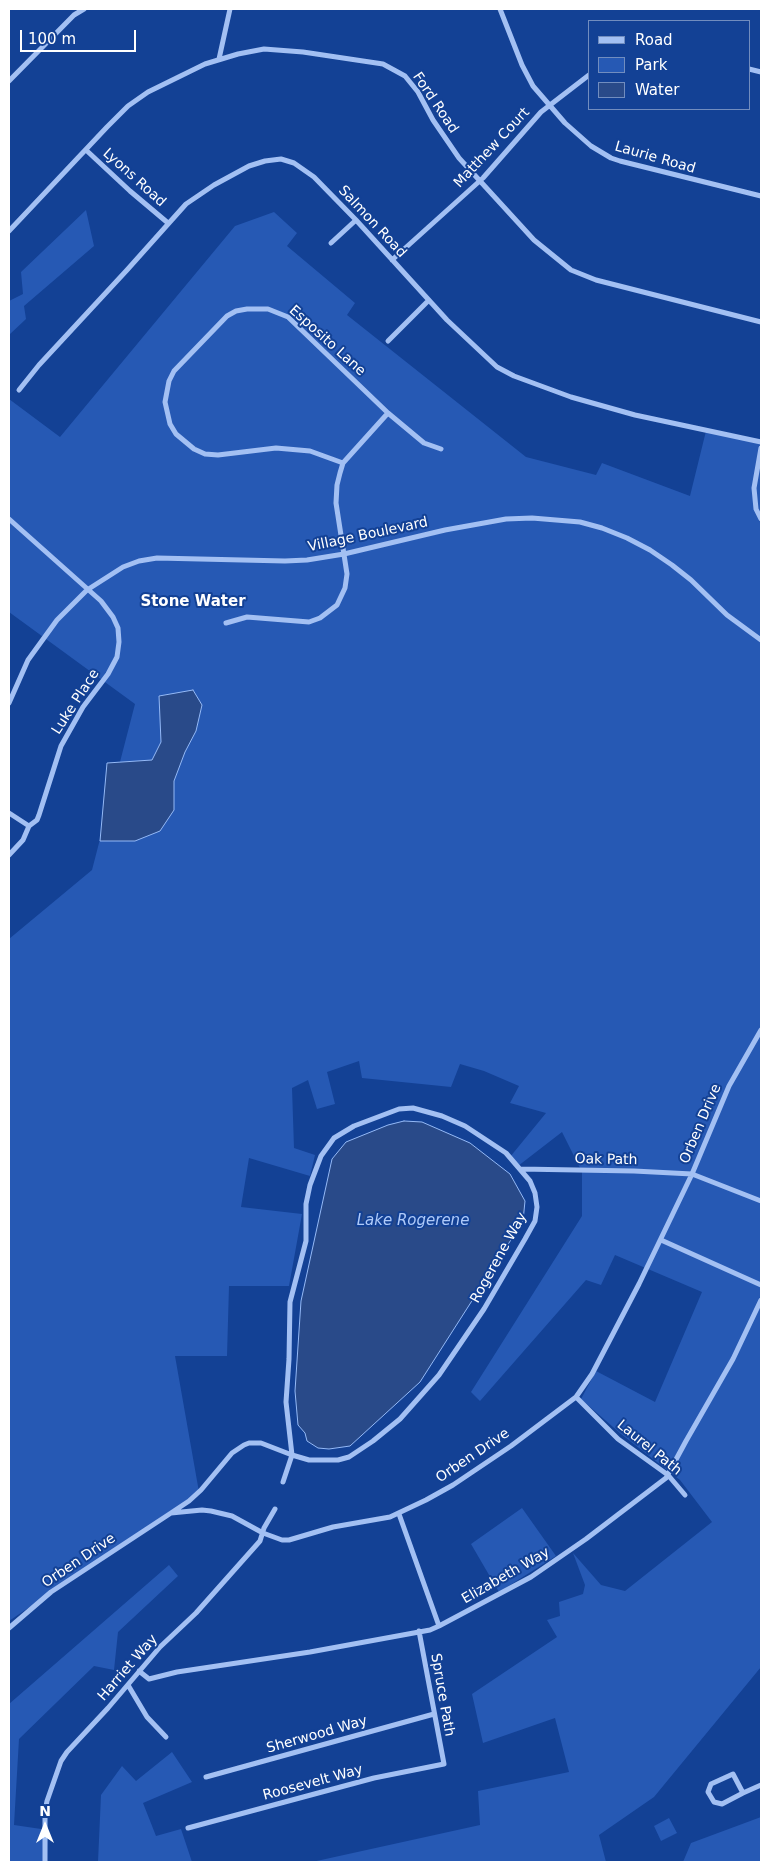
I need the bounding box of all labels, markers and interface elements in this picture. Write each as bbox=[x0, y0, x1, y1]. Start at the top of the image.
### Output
scale bar bbox=[22, 20, 139, 52]
legend bbox=[588, 20, 750, 110]
text: 100 m bbox=[28, 30, 76, 48]
text: Road bbox=[635, 31, 673, 49]
text: Park bbox=[635, 56, 667, 74]
street label: Ford Road bbox=[408, 69, 462, 137]
text: Water bbox=[635, 81, 679, 99]
street label: Matthew Court bbox=[451, 104, 533, 192]
street label: Laurie Road bbox=[613, 138, 697, 178]
street label: Lyons Road bbox=[99, 145, 169, 211]
street label: Salmon Road bbox=[334, 183, 410, 261]
street label: Esposito Lane bbox=[285, 302, 369, 380]
street label: Village Boulevard bbox=[306, 514, 430, 556]
district label: Stone Water bbox=[140, 593, 246, 611]
street label: Luke Place bbox=[49, 666, 103, 738]
street label: Orben Drive bbox=[677, 1082, 725, 1166]
street label: Oak Path bbox=[574, 1151, 638, 1169]
street label: Rogerene Way bbox=[467, 1210, 531, 1306]
water label: Lake Rogerene bbox=[357, 1212, 469, 1230]
street label: Laurel Path bbox=[613, 1417, 685, 1479]
street label: Orben Drive bbox=[433, 1425, 513, 1487]
street label: Orben Drive bbox=[39, 1530, 119, 1592]
street label: Elizabeth Way bbox=[459, 1544, 553, 1608]
street label: Harriet Way bbox=[95, 1631, 161, 1705]
street label: Spruce Path bbox=[426, 1652, 458, 1738]
street label: Sherwood Way bbox=[265, 1713, 369, 1757]
street label: Roosevelt Way bbox=[261, 1762, 365, 1804]
north arrow bbox=[20, 1801, 70, 1851]
text: N bbox=[39, 1803, 51, 1819]

